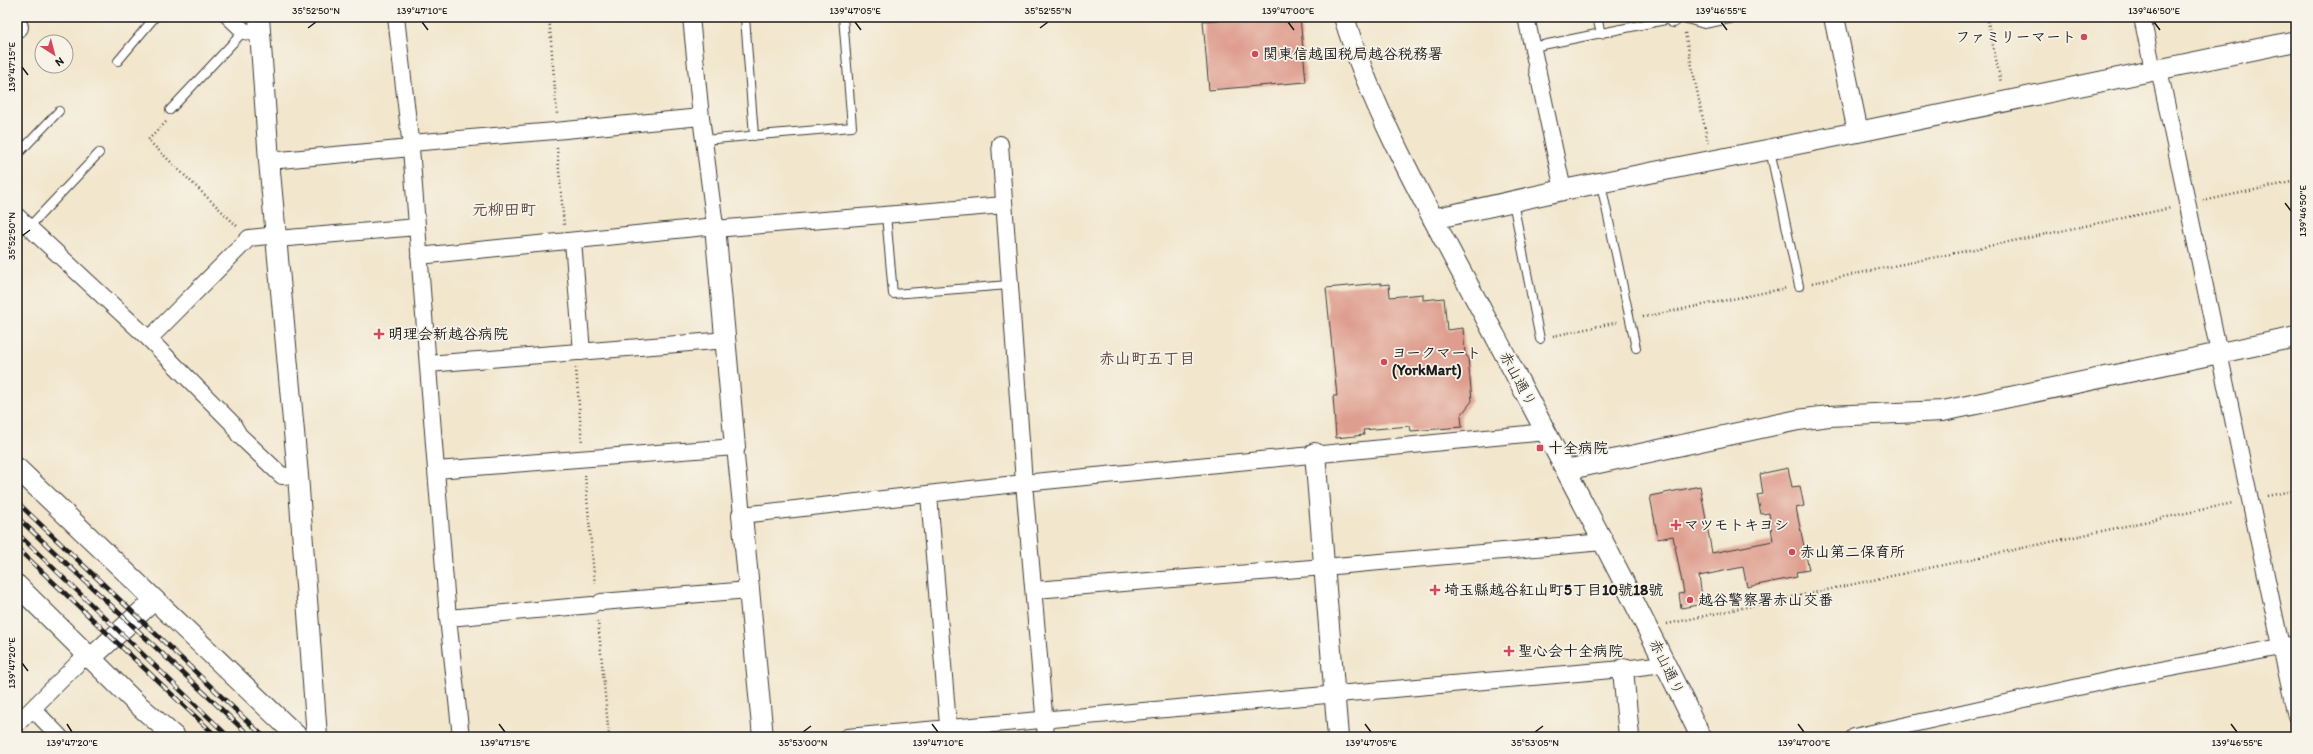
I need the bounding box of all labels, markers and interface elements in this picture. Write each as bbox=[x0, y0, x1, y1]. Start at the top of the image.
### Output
text: 35°52'50"N bbox=[292, 4, 340, 17]
text: 139°47'10"E bbox=[396, 4, 448, 17]
text: 139°47'05"E bbox=[829, 4, 881, 17]
text: 35°52'55"N bbox=[1025, 4, 1072, 17]
text: 139°47'00"E bbox=[1262, 4, 1315, 17]
text: 139°46'55"E bbox=[1695, 4, 1747, 17]
text: 139°46'50"E bbox=[2128, 4, 2180, 17]
place label: ファミリーマート bbox=[1955, 28, 2076, 46]
marker: ファミリーマート bbox=[2079, 32, 2089, 42]
north arrow bbox=[34, 34, 74, 74]
text: 139°47'15"E bbox=[5, 41, 18, 92]
place label: 関東信越国税局越谷税務署 bbox=[1263, 45, 1443, 63]
marker: 関東信越国税局越谷税務署 bbox=[1250, 49, 1260, 59]
text: N bbox=[53, 54, 66, 69]
text: 139°46'50"E bbox=[2296, 185, 2309, 237]
district label: 元柳田町 bbox=[472, 200, 536, 219]
text: 35°52'50"N bbox=[5, 212, 18, 260]
place label: 明理会新越谷病院 bbox=[388, 325, 508, 343]
marker: 明理会新越谷病院 bbox=[373, 328, 385, 340]
place label: ヨークマート (YorkMart) bbox=[1392, 344, 1481, 380]
street label: 赤山通り bbox=[1496, 348, 1540, 410]
district label: 赤山町五丁目 bbox=[1099, 349, 1195, 368]
marker: ヨークマート (YorkMart) bbox=[1379, 357, 1389, 367]
place label: 十全病院 bbox=[1548, 439, 1608, 457]
marker: 十全病院 bbox=[1535, 443, 1545, 453]
place label: マツモトキヨシ bbox=[1684, 516, 1789, 534]
marker: マツモトキヨシ bbox=[1671, 520, 1681, 530]
place label: 赤山第二保育所 bbox=[1800, 543, 1905, 561]
marker: 赤山第二保育所 bbox=[1787, 547, 1797, 557]
place label: 埼玉縣越谷紅山町5丁目10號18號 bbox=[1444, 581, 1663, 599]
marker: 埼玉縣越谷紅山町5丁目10號18號 bbox=[1429, 584, 1441, 596]
place label: 越谷警察署赤山交番 bbox=[1698, 591, 1833, 609]
marker: 越谷警察署赤山交番 bbox=[1685, 595, 1695, 605]
street label: 赤山通り bbox=[1646, 636, 1688, 698]
text: 139°47'20"E bbox=[5, 637, 18, 689]
place label: 聖心会十全病院 bbox=[1518, 642, 1623, 660]
marker: 聖心会十全病院 bbox=[1503, 645, 1515, 657]
text: 139°47'20"E bbox=[46, 736, 98, 749]
text: 139°47'15"E bbox=[480, 736, 531, 749]
text: 35°53'00"N bbox=[779, 736, 828, 749]
text: 139°47'10"E bbox=[912, 736, 964, 749]
text: 139°47'05"E bbox=[1345, 736, 1397, 749]
text: 35°53'05"N bbox=[1511, 736, 1559, 749]
text: 139°47'00"E bbox=[1778, 736, 1831, 749]
text: 139°46'55"E bbox=[2211, 736, 2263, 749]

